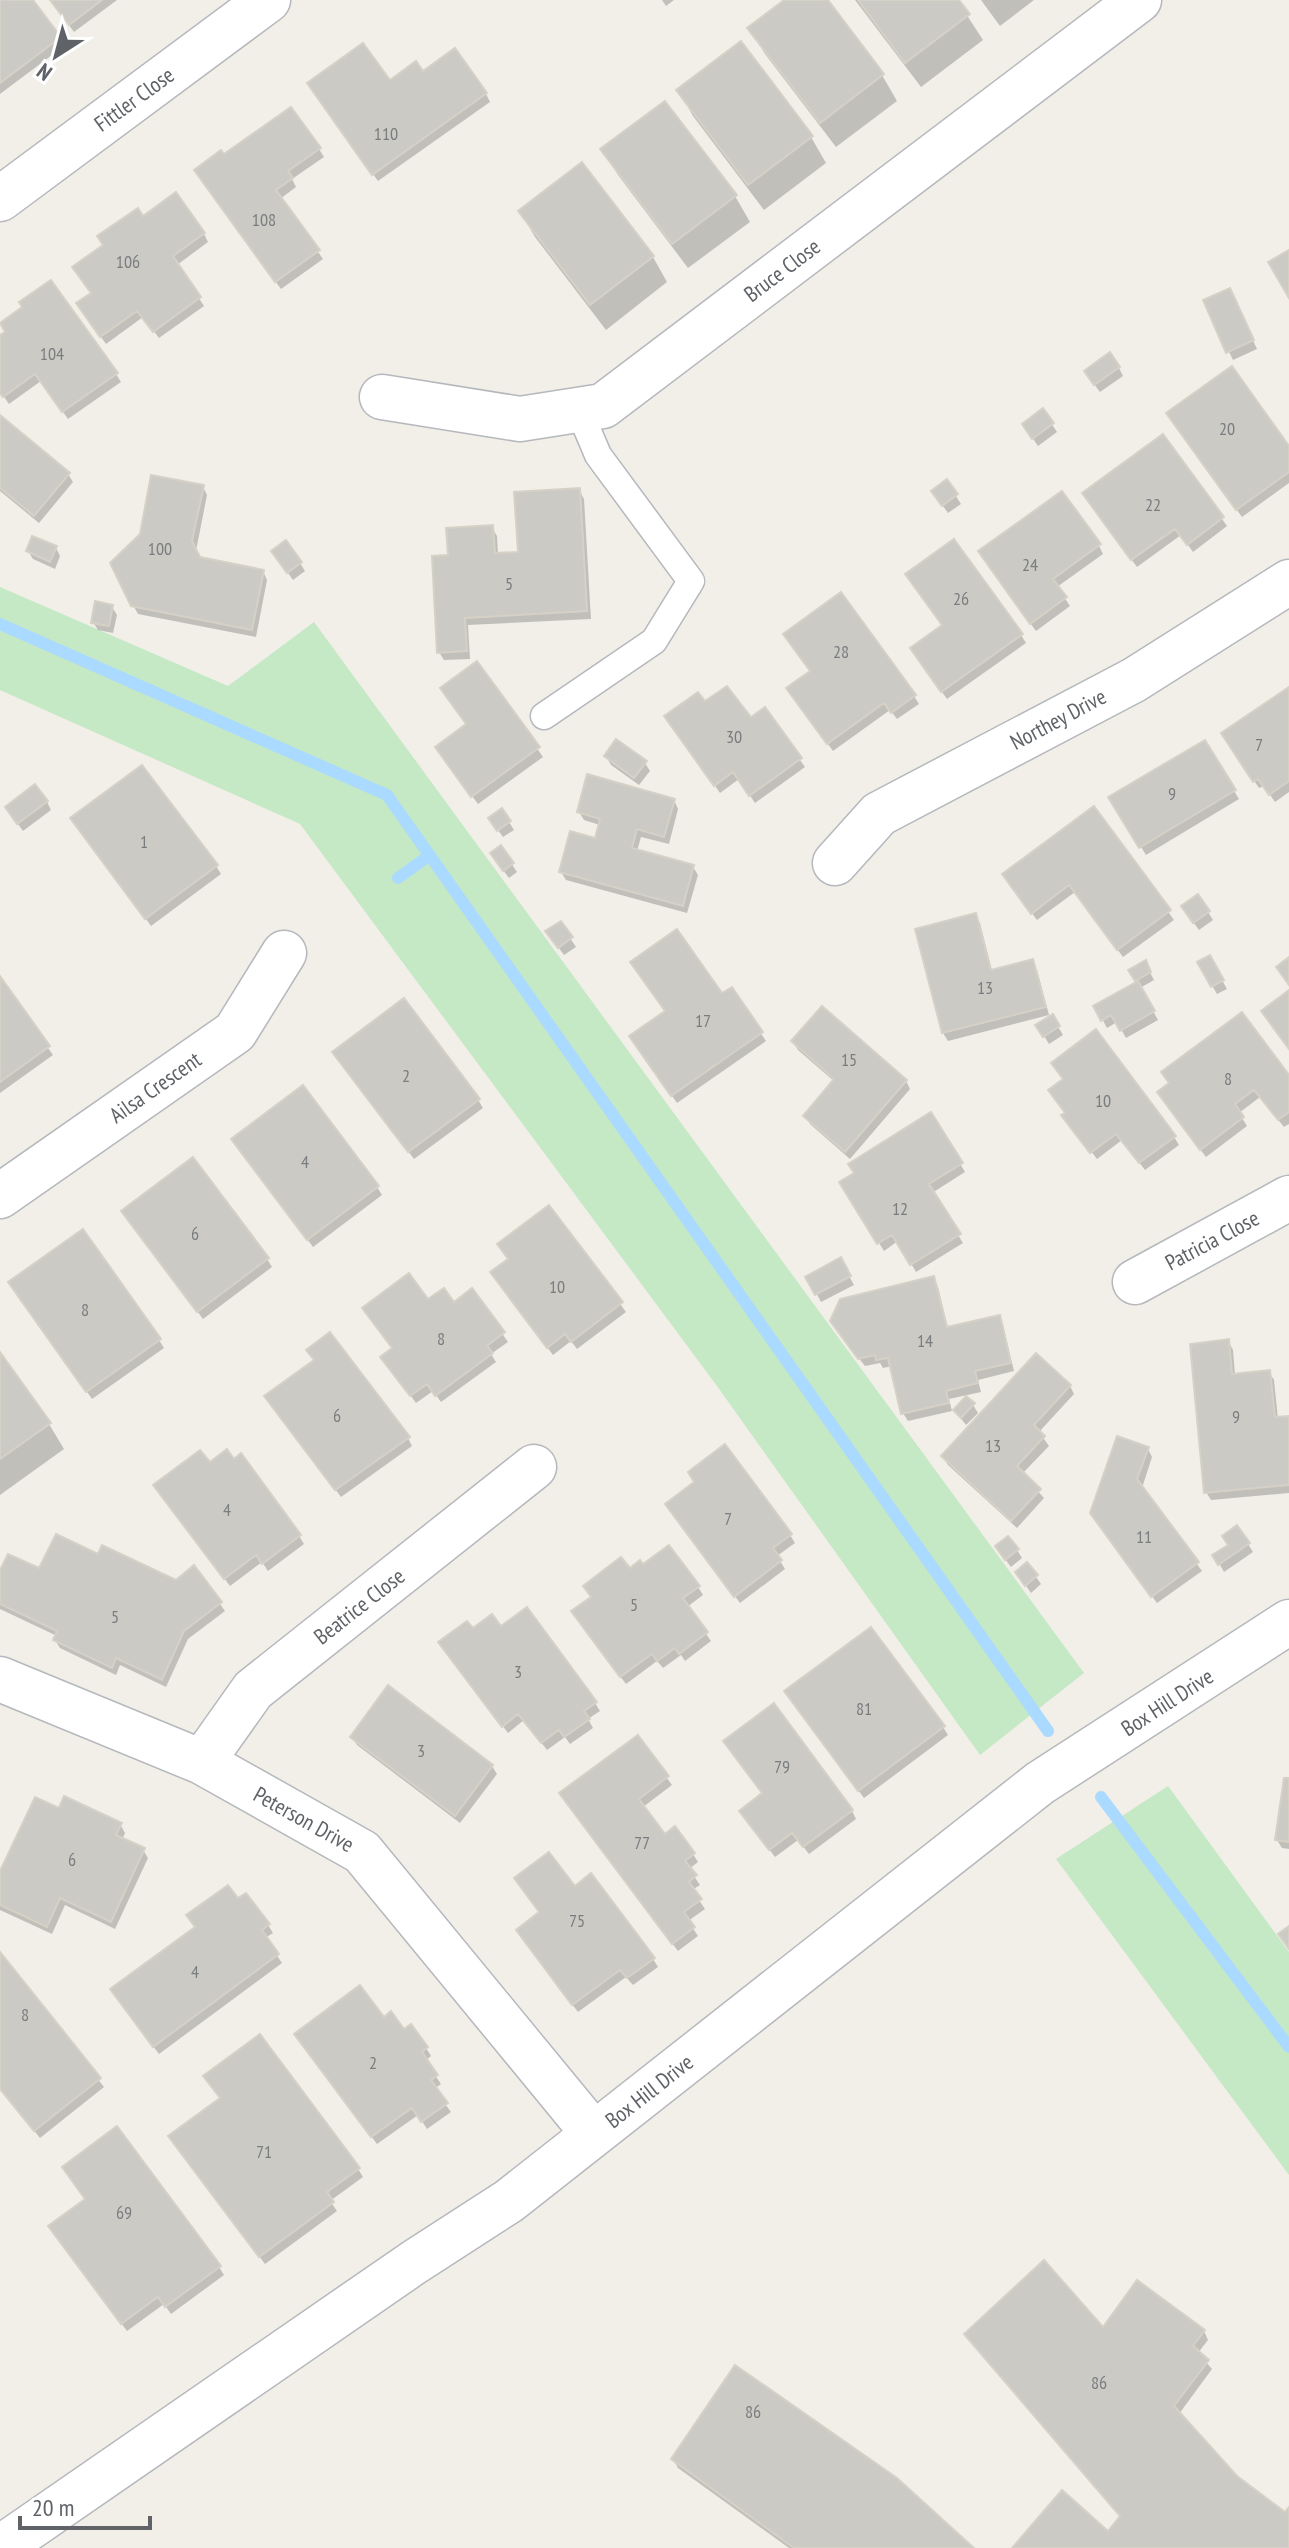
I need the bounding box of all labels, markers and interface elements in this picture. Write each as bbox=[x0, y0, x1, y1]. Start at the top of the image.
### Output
north arrow bbox=[16, 16, 96, 96]
text: N bbox=[31, 57, 57, 87]
street label: Fittler Close bbox=[89, 61, 179, 137]
house number: 110 bbox=[374, 122, 398, 145]
house number: 108 bbox=[252, 208, 276, 231]
street label: Bruce Close bbox=[738, 232, 826, 308]
house number: 106 bbox=[116, 250, 140, 273]
house number: 104 bbox=[40, 342, 64, 365]
house number: 20 bbox=[1219, 417, 1235, 440]
house number: 22 bbox=[1145, 493, 1161, 516]
house number: 100 bbox=[148, 537, 172, 560]
house number: 24 bbox=[1022, 553, 1038, 576]
house number: 5 bbox=[505, 572, 513, 595]
house number: 26 bbox=[953, 587, 969, 610]
house number: 28 bbox=[833, 640, 849, 663]
street label: Northey Drive bbox=[1005, 682, 1111, 756]
house number: 30 bbox=[726, 725, 742, 748]
house number: 7 bbox=[1255, 733, 1263, 756]
house number: 9 bbox=[1168, 782, 1176, 805]
house number: 1 bbox=[140, 830, 148, 853]
house number: 13 bbox=[977, 976, 993, 999]
house number: 17 bbox=[695, 1009, 711, 1032]
street label: Ailsa Crescent bbox=[104, 1045, 206, 1129]
house number: 15 bbox=[841, 1048, 857, 1071]
house number: 2 bbox=[402, 1064, 410, 1087]
house number: 8 bbox=[1224, 1067, 1232, 1090]
house number: 10 bbox=[1095, 1089, 1111, 1112]
house number: 4 bbox=[301, 1150, 309, 1173]
house number: 12 bbox=[892, 1197, 908, 1220]
street label: Patricia Close bbox=[1160, 1204, 1264, 1276]
house number: 6 bbox=[191, 1222, 199, 1245]
house number: 10 bbox=[549, 1275, 565, 1298]
house number: 8 bbox=[81, 1298, 89, 1321]
house number: 8 bbox=[437, 1327, 445, 1350]
house number: 14 bbox=[917, 1329, 933, 1352]
house number: 6 bbox=[333, 1404, 341, 1427]
house number: 9 bbox=[1232, 1405, 1240, 1428]
house number: 13 bbox=[985, 1434, 1001, 1457]
house number: 4 bbox=[223, 1498, 231, 1521]
house number: 7 bbox=[724, 1507, 732, 1530]
house number: 11 bbox=[1136, 1525, 1152, 1548]
street label: Beatrice Close bbox=[308, 1562, 410, 1650]
house number: 5 bbox=[630, 1593, 638, 1616]
house number: 5 bbox=[111, 1605, 119, 1628]
house number: 3 bbox=[514, 1660, 522, 1683]
street label: Box Hill Drive bbox=[1116, 1662, 1218, 1742]
house number: 81 bbox=[856, 1697, 872, 1720]
house number: 3 bbox=[417, 1739, 425, 1762]
house number: 79 bbox=[774, 1755, 790, 1778]
street label: Peterson Drive bbox=[249, 1780, 359, 1858]
house number: 77 bbox=[634, 1831, 650, 1854]
house number: 6 bbox=[68, 1848, 76, 1871]
house number: 75 bbox=[569, 1909, 585, 1932]
house number: 4 bbox=[191, 1960, 199, 1983]
house number: 8 bbox=[21, 2003, 29, 2026]
street label: Box Hill Drive bbox=[599, 2048, 699, 2134]
house number: 2 bbox=[369, 2051, 377, 2074]
house number: 71 bbox=[256, 2140, 272, 2163]
house number: 69 bbox=[116, 2201, 132, 2224]
house number: 86 bbox=[1091, 2371, 1107, 2394]
house number: 86 bbox=[745, 2400, 761, 2423]
scale bar bbox=[20, 2480, 150, 2530]
text: 20 m bbox=[32, 2492, 74, 2523]

